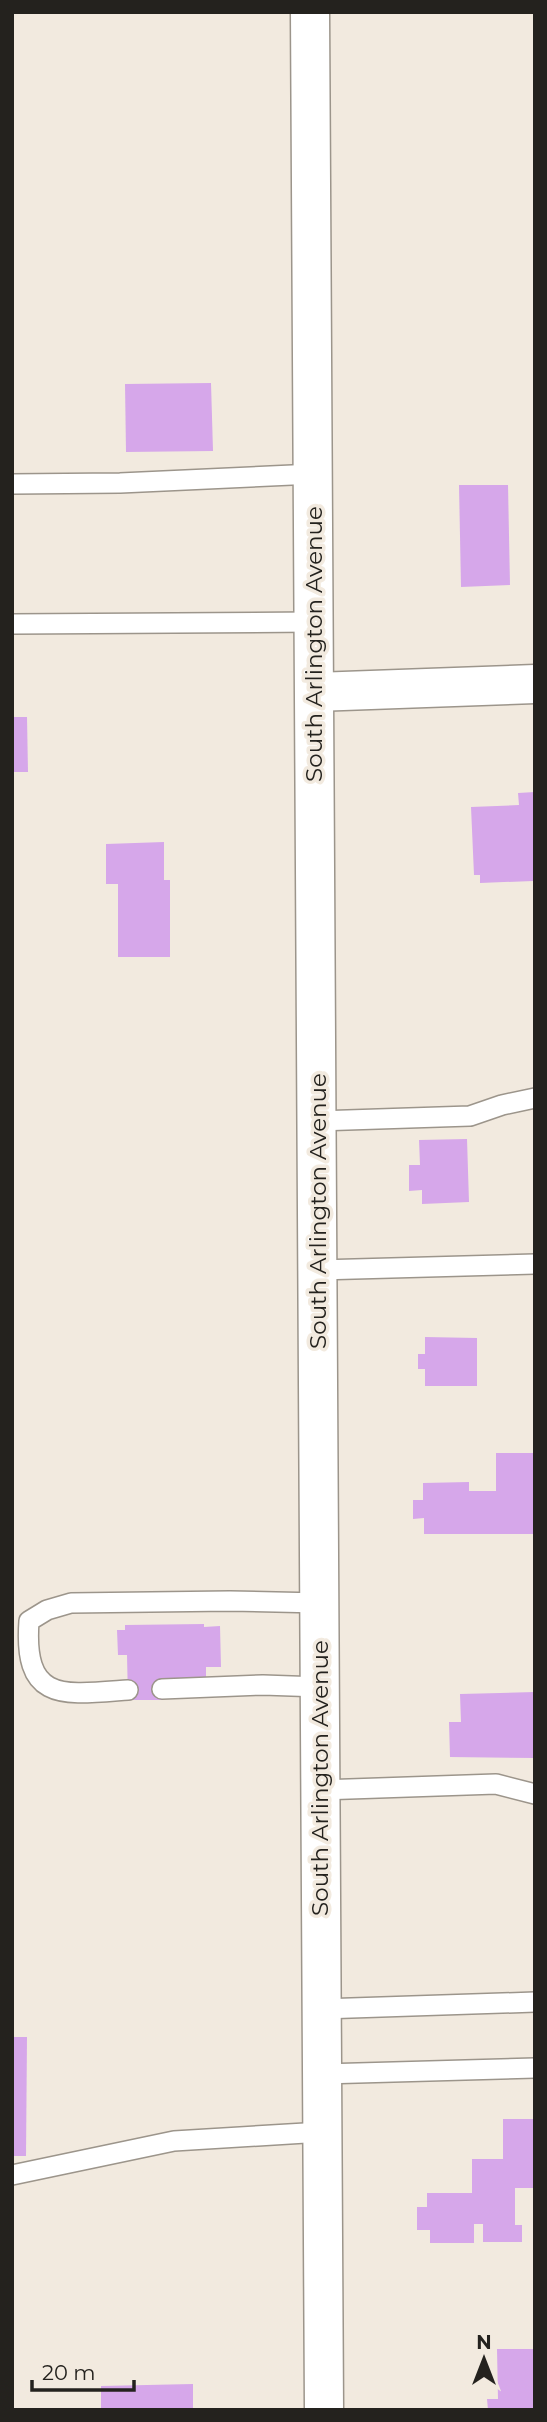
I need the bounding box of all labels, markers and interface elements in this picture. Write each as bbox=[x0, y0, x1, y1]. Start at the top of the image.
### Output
street label: South Arlington Avenue bbox=[300, 506, 328, 782]
street label: South Arlington Avenue bbox=[304, 1073, 332, 1349]
street label: South Arlington Avenue bbox=[306, 1640, 334, 1916]
north arrow bbox=[449, 2324, 519, 2394]
text: N bbox=[476, 2331, 492, 2354]
scale bar bbox=[32, 2348, 133, 2392]
text: 20 m bbox=[42, 2360, 96, 2385]

